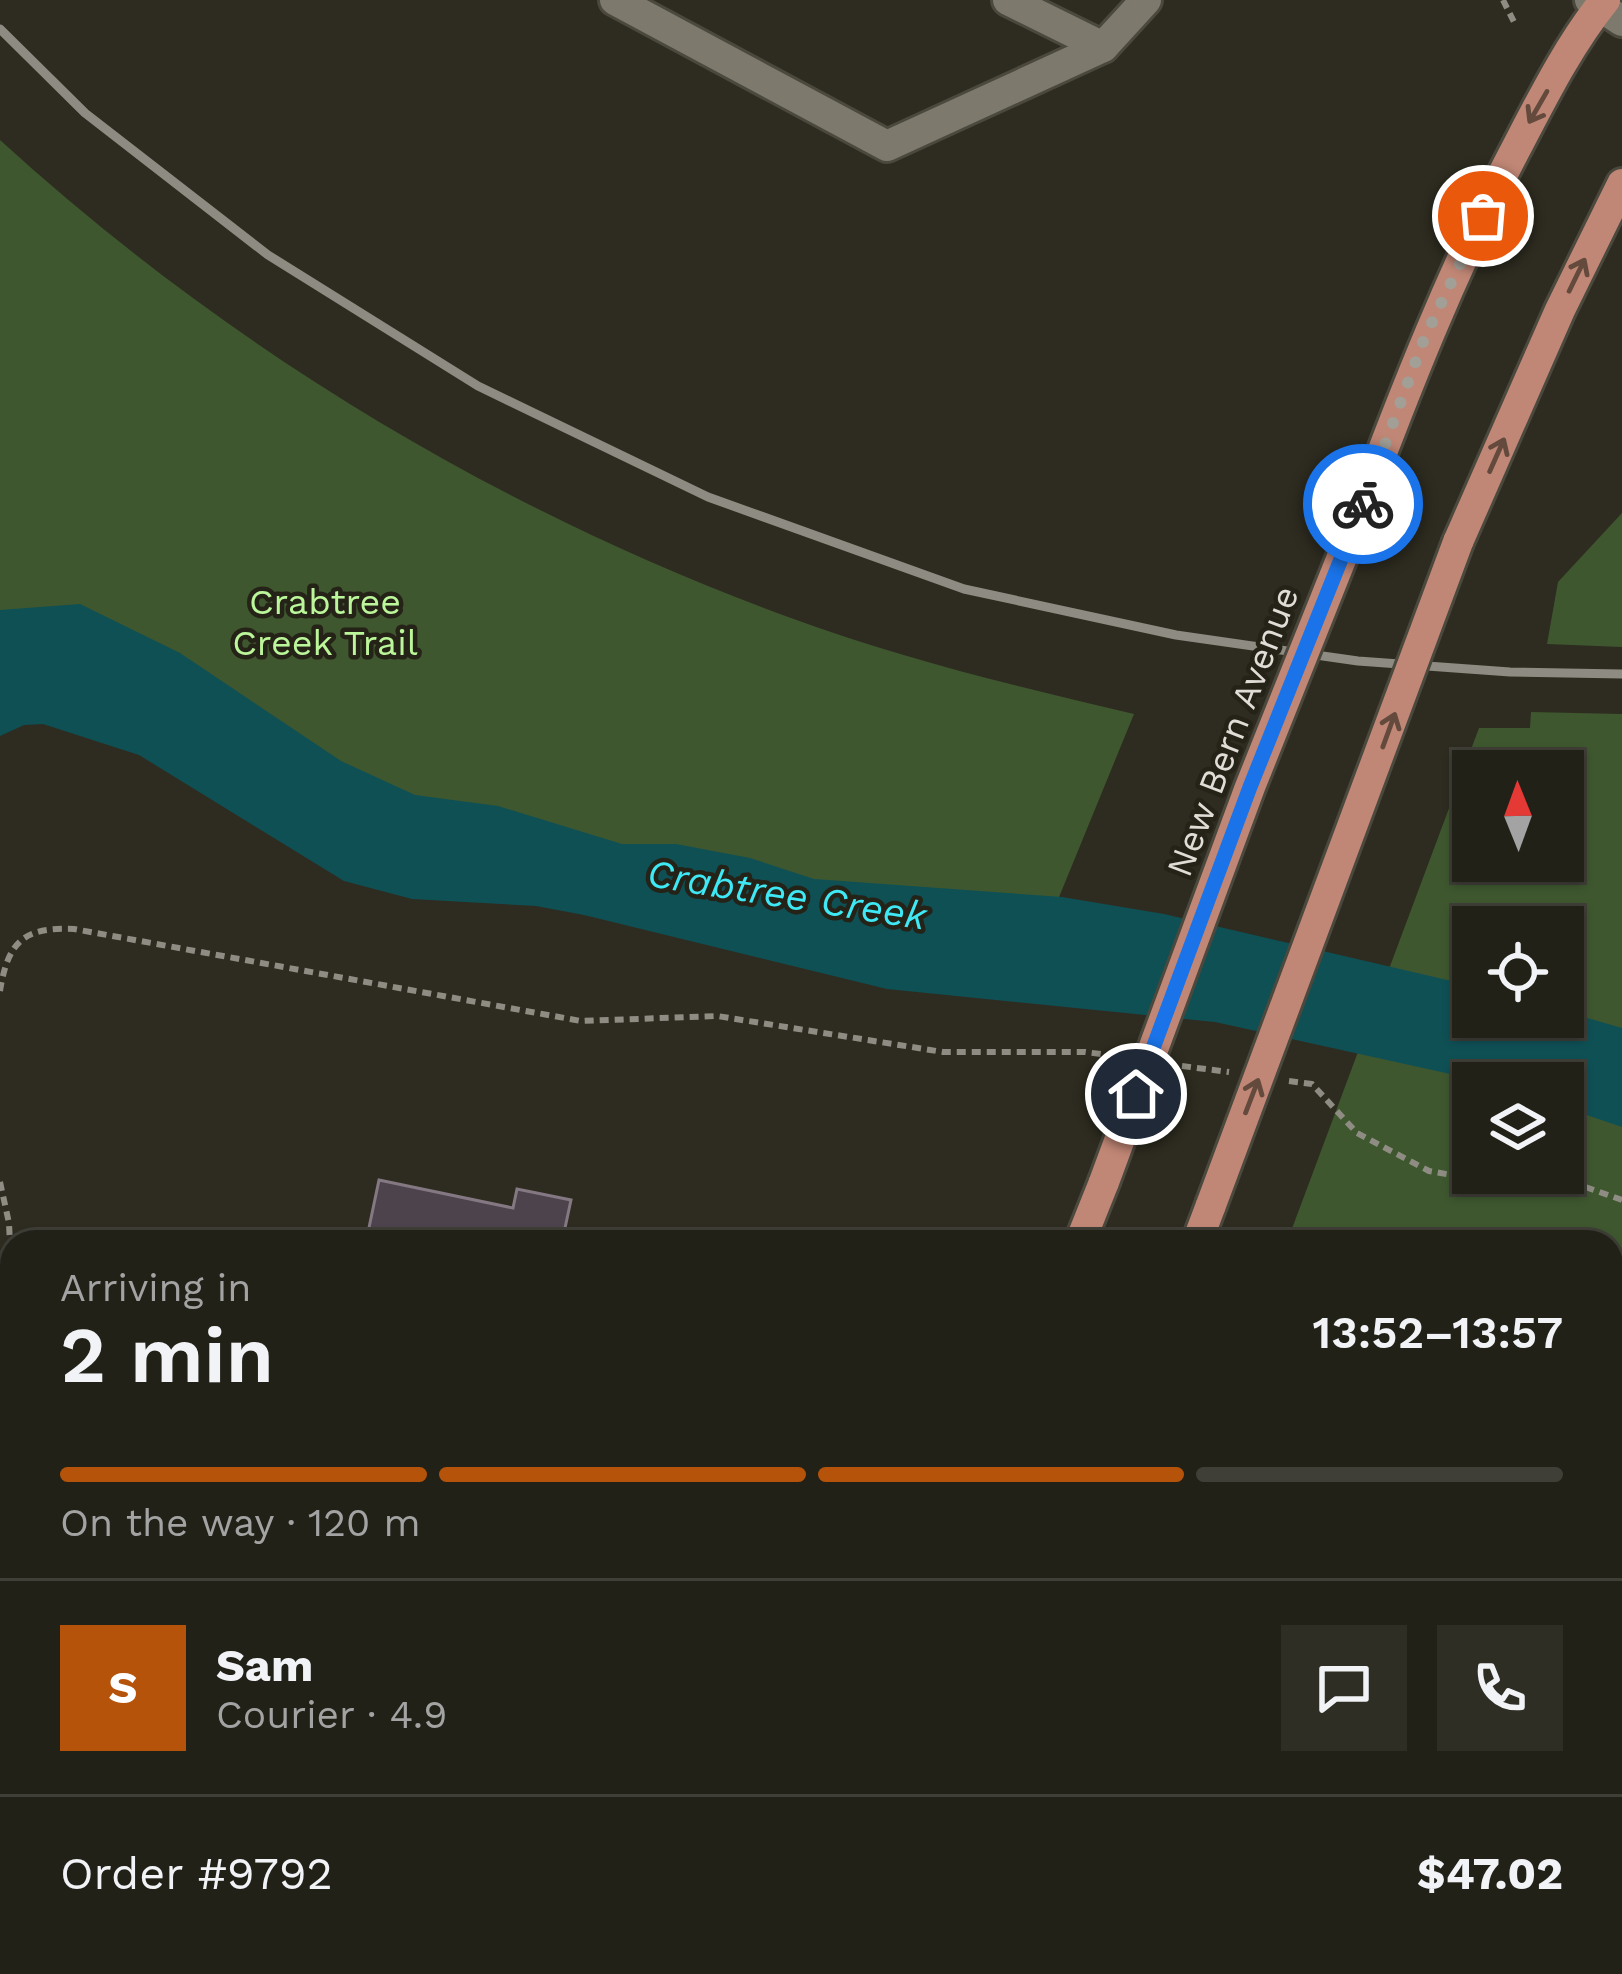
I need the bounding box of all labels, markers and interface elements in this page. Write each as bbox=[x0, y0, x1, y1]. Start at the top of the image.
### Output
one-way arrow bbox=[1526, 89, 1550, 124]
pin bbox=[1432, 165, 1534, 267]
icon: bag bbox=[1450, 183, 1516, 249]
one-way arrow bbox=[1567, 258, 1589, 294]
one-way arrow bbox=[1487, 437, 1509, 473]
courier bbox=[1303, 444, 1423, 564]
icon: bike bbox=[1330, 471, 1396, 537]
street label: New Bern Avenue bbox=[1158, 580, 1308, 882]
park label: Crabtree Creek Trail bbox=[232, 581, 418, 664]
one-way arrow bbox=[1380, 712, 1401, 749]
north arrow bbox=[1452, 750, 1584, 882]
map controls bbox=[1452, 750, 1584, 1194]
water label: Crabtree Creek bbox=[644, 850, 932, 939]
button: locate bbox=[1452, 906, 1584, 1038]
pin bbox=[1085, 1043, 1187, 1145]
icon: home bbox=[1103, 1061, 1169, 1127]
button: layers bbox=[1452, 1062, 1584, 1194]
one-way arrow bbox=[1243, 1078, 1265, 1115]
text: Arriving in bbox=[60, 1265, 251, 1310]
text: 13:52–13:57 bbox=[1313, 1306, 1563, 1359]
text: 2 min bbox=[60, 1309, 274, 1401]
text: On the way · 120 m bbox=[60, 1500, 421, 1545]
button: chat bbox=[1281, 1625, 1407, 1751]
button: phone bbox=[1437, 1625, 1563, 1751]
text: Sam bbox=[216, 1639, 313, 1692]
text: S bbox=[108, 1661, 138, 1714]
text: Courier · 4.9 bbox=[216, 1692, 447, 1737]
text: Order #9792 bbox=[60, 1847, 333, 1900]
text: $47.02 bbox=[1417, 1847, 1563, 1900]

